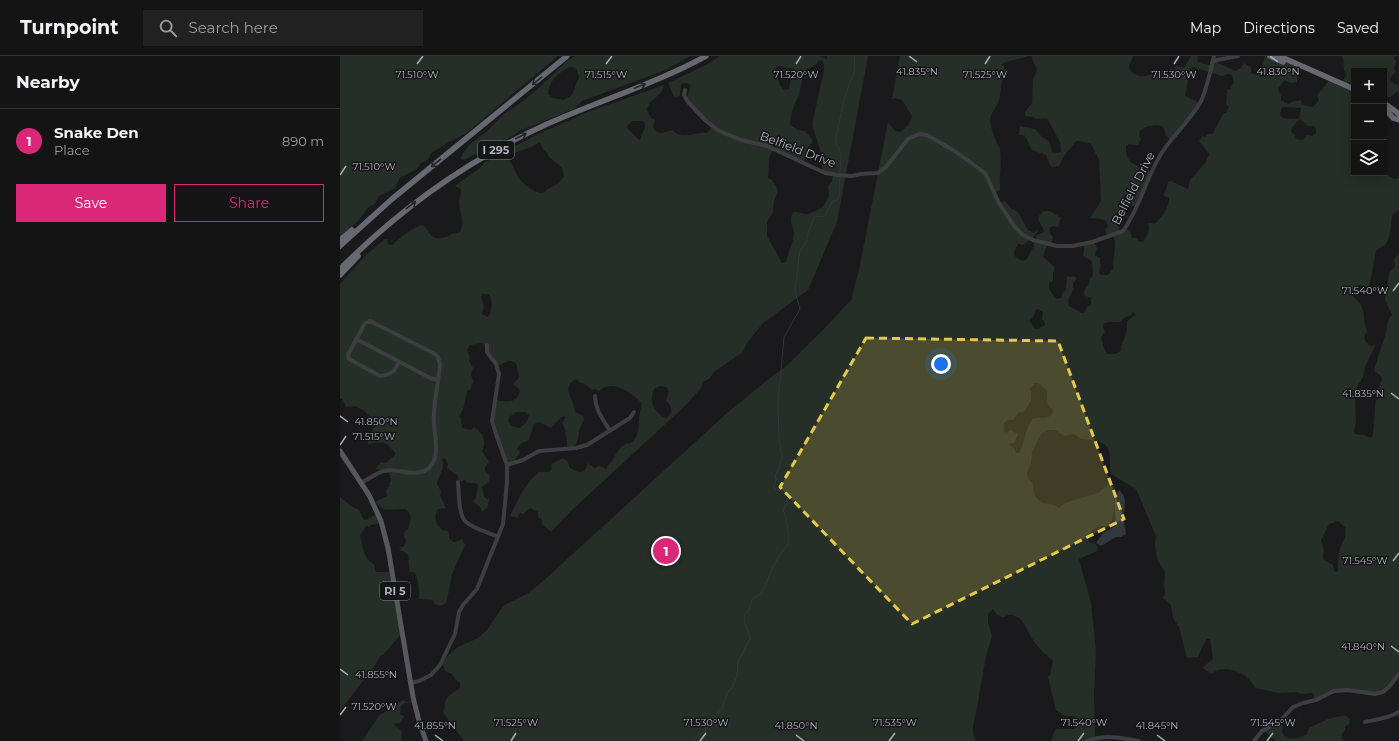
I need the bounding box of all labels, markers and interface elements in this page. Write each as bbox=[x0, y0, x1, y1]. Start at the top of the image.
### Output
search box bbox=[143, 10, 423, 46]
text: Turnpoint bbox=[20, 16, 119, 39]
icon: search bbox=[157, 17, 179, 39]
text: Search here bbox=[189, 18, 278, 37]
text: Map bbox=[1190, 19, 1221, 37]
text: Directions bbox=[1243, 19, 1315, 37]
text: Saved bbox=[1337, 19, 1379, 37]
text: 41.835°N bbox=[896, 65, 938, 78]
text: 41.830°N bbox=[1256, 65, 1300, 78]
text: 71.510°W bbox=[395, 68, 439, 81]
text: 71.515°W bbox=[585, 68, 627, 81]
text: 71.520°W bbox=[773, 68, 819, 81]
text: 71.525°W bbox=[963, 68, 1007, 81]
text: 71.530°W bbox=[1151, 68, 1197, 81]
map controls bbox=[1351, 68, 1387, 176]
button: + bbox=[1351, 68, 1387, 104]
text: Nearby bbox=[16, 72, 80, 92]
one-way arrow bbox=[531, 76, 542, 85]
one-way arrow bbox=[634, 81, 646, 89]
button: − bbox=[1351, 104, 1387, 140]
text: Snake Den bbox=[54, 123, 139, 142]
street label: Belfield Drive bbox=[758, 128, 838, 170]
one-way arrow bbox=[515, 132, 527, 140]
text: 1 bbox=[26, 133, 32, 149]
text: 890 m bbox=[282, 133, 324, 149]
button: layers bbox=[1351, 140, 1387, 176]
road number: I 295 bbox=[478, 141, 514, 159]
text: Place bbox=[54, 142, 90, 158]
street label: Belfield Drive bbox=[1108, 149, 1158, 227]
one-way arrow bbox=[431, 159, 441, 168]
text: 71.510°W bbox=[352, 160, 396, 173]
button: Save bbox=[16, 184, 166, 222]
button: Share bbox=[174, 184, 324, 222]
one-way arrow bbox=[405, 201, 416, 210]
text: 71.540°W bbox=[1342, 284, 1388, 297]
your location bbox=[931, 354, 951, 374]
text: 41.835°N bbox=[1342, 387, 1384, 400]
text: 41.850°N bbox=[354, 415, 398, 428]
text: 71.515°W bbox=[353, 430, 395, 443]
pin: 1 bbox=[653, 536, 679, 566]
text: 71.545°W bbox=[1342, 554, 1388, 567]
road number: RI 5 bbox=[380, 582, 410, 600]
text: 41.840°N bbox=[1341, 640, 1385, 653]
text: 41.855°N bbox=[355, 668, 397, 681]
text: 71.520°W bbox=[351, 700, 397, 713]
text: 71.525°W bbox=[494, 716, 538, 729]
text: 71.530°W bbox=[683, 716, 729, 729]
text: 71.535°W bbox=[873, 716, 917, 729]
text: 71.540°W bbox=[1061, 716, 1107, 729]
text: 71.545°W bbox=[1250, 716, 1296, 729]
text: 41.855°N bbox=[414, 719, 456, 732]
text: 41.850°N bbox=[774, 719, 818, 732]
text: 41.845°N bbox=[1136, 719, 1179, 732]

